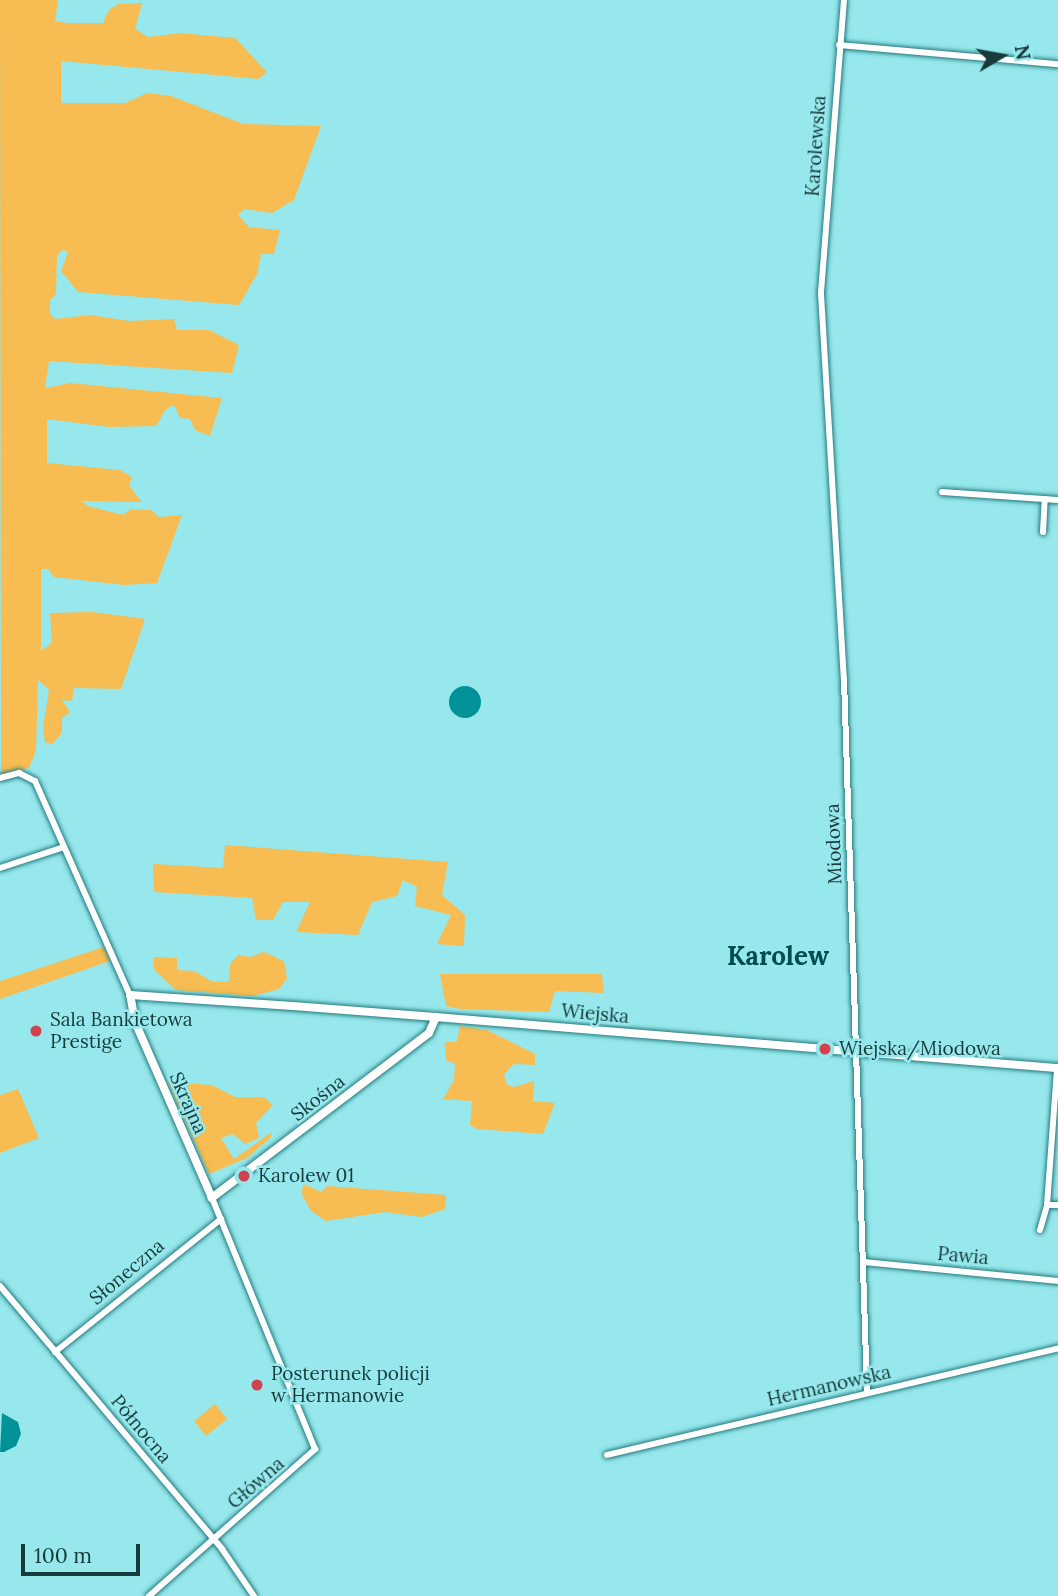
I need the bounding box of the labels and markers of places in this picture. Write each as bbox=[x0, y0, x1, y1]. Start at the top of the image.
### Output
place label: Sala Bankietowa Prestige bbox=[50, 1009, 193, 1053]
marker: Sala Bankietowa Prestige bbox=[28, 1023, 44, 1039]
place label: Wiejska/Miodowa bbox=[839, 1038, 1001, 1060]
marker: Wiejska/Miodowa bbox=[817, 1041, 833, 1057]
place label: Karolew 01 bbox=[258, 1165, 354, 1187]
marker: Karolew 01 bbox=[236, 1168, 252, 1184]
place label: Posterunek policji w Hermanowie bbox=[271, 1363, 430, 1407]
marker: Posterunek policji w Hermanowie bbox=[249, 1377, 265, 1393]

